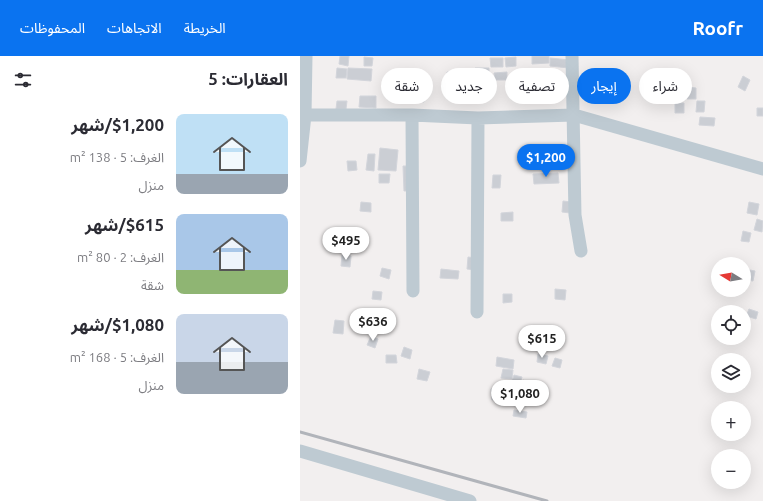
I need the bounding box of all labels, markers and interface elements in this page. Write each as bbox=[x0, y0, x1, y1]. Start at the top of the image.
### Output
text: Roofr bbox=[692, 17, 743, 39]
text: المحفوظات bbox=[20, 20, 85, 36]
text: الاتجاهات bbox=[107, 20, 162, 36]
text: الخريطة bbox=[184, 20, 226, 36]
chip: شقة bbox=[381, 68, 433, 104]
chip: جديد bbox=[441, 68, 497, 104]
chip: تصفية bbox=[505, 68, 569, 104]
chip: إيجار bbox=[577, 68, 631, 104]
chip: شراء bbox=[639, 68, 692, 104]
icon: filters bbox=[12, 69, 34, 91]
text: العقارات: 5 bbox=[208, 69, 288, 88]
text: $1,200/شهر bbox=[71, 115, 164, 134]
icon: home bbox=[208, 130, 256, 178]
pin: $1,200 bbox=[513, 144, 579, 178]
text: الغرف: 5 · 138 m² bbox=[70, 150, 164, 164]
text: $1,200 bbox=[526, 150, 566, 164]
text: منزل bbox=[139, 178, 164, 192]
text: $615/شهر bbox=[85, 215, 164, 234]
pin: $495 bbox=[322, 227, 370, 261]
icon: home bbox=[208, 230, 256, 278]
text: $495 bbox=[331, 233, 361, 247]
text: الغرف: 2 · 80 m² bbox=[77, 250, 164, 264]
north arrow bbox=[711, 257, 751, 297]
map controls bbox=[711, 257, 751, 489]
text: شقة bbox=[141, 278, 164, 292]
button: locate bbox=[711, 305, 751, 345]
pin: $636 bbox=[349, 308, 397, 342]
text: $636 bbox=[358, 314, 388, 328]
text: $1,080/شهر bbox=[71, 315, 164, 334]
pin: $615 bbox=[518, 325, 566, 359]
icon: home bbox=[208, 330, 256, 378]
text: $615 bbox=[527, 331, 557, 345]
text: الغرف: 5 · 168 m² bbox=[70, 350, 164, 364]
button: layers bbox=[711, 353, 751, 393]
text: منزل bbox=[139, 378, 164, 392]
pin: $1,080 bbox=[487, 380, 553, 414]
text: $1,080 bbox=[500, 386, 540, 400]
button: + bbox=[711, 401, 751, 441]
button: − bbox=[711, 449, 751, 489]

